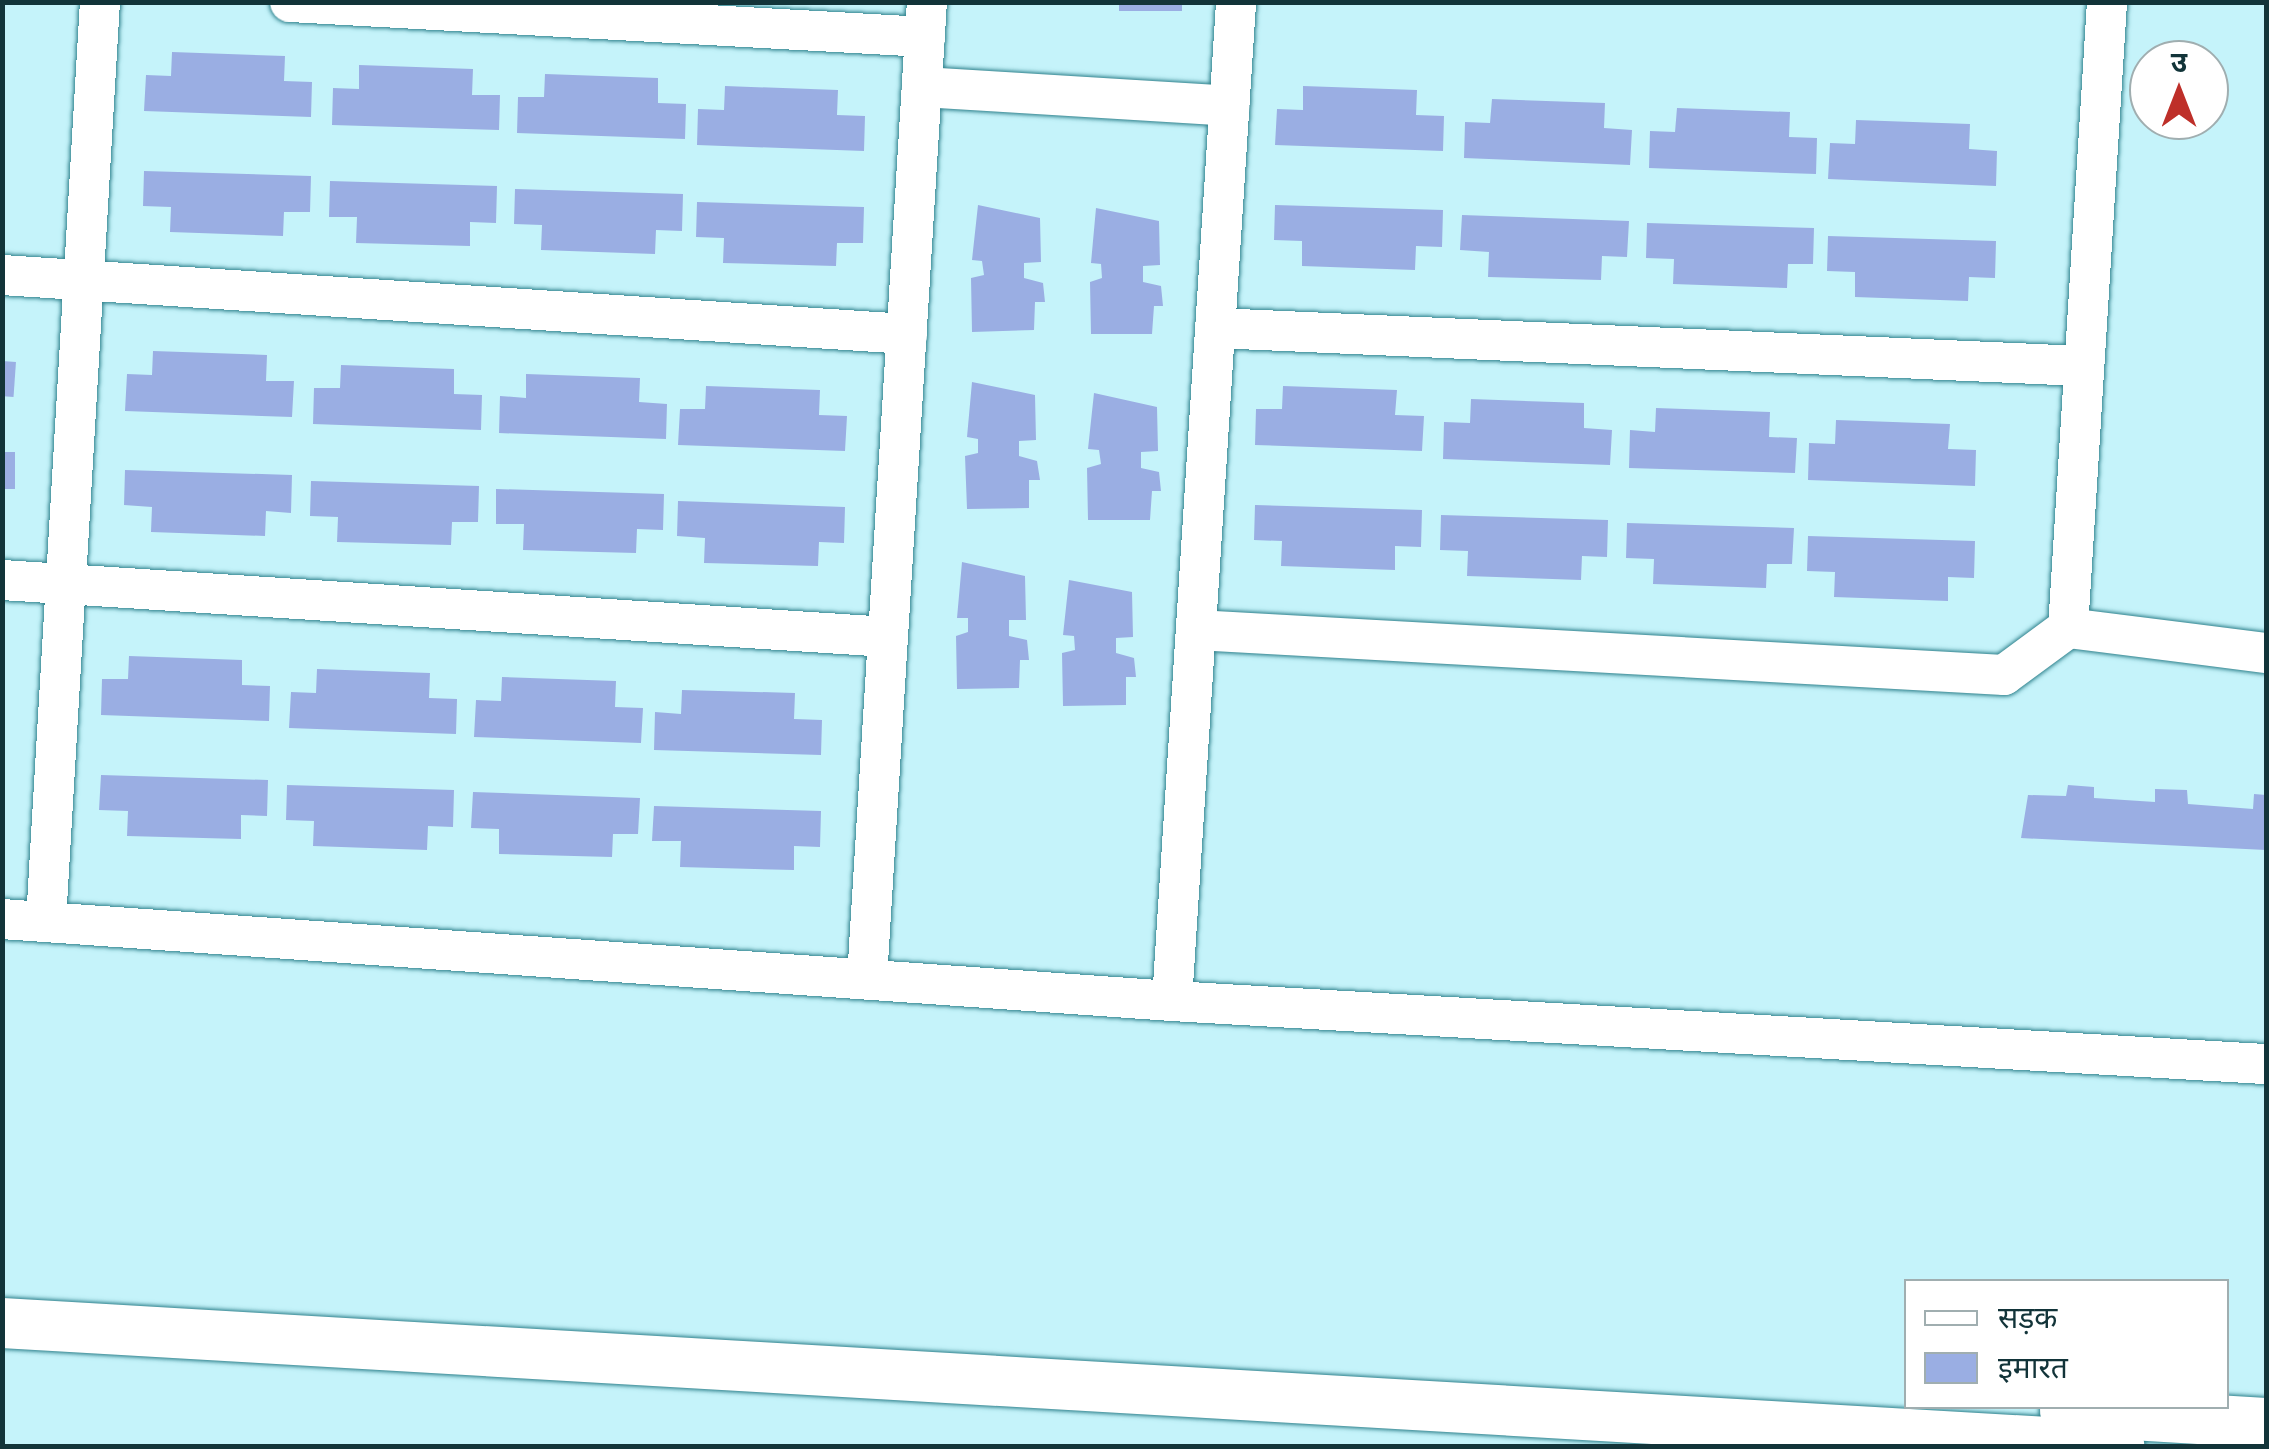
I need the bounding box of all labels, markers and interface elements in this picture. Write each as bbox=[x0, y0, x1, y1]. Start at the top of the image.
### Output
north arrow bbox=[2129, 40, 2229, 140]
text: उ bbox=[2171, 43, 2187, 81]
legend bbox=[1904, 1279, 2229, 1409]
text: सड़क bbox=[1998, 1297, 2057, 1337]
text: इमारत bbox=[1998, 1347, 2068, 1387]

